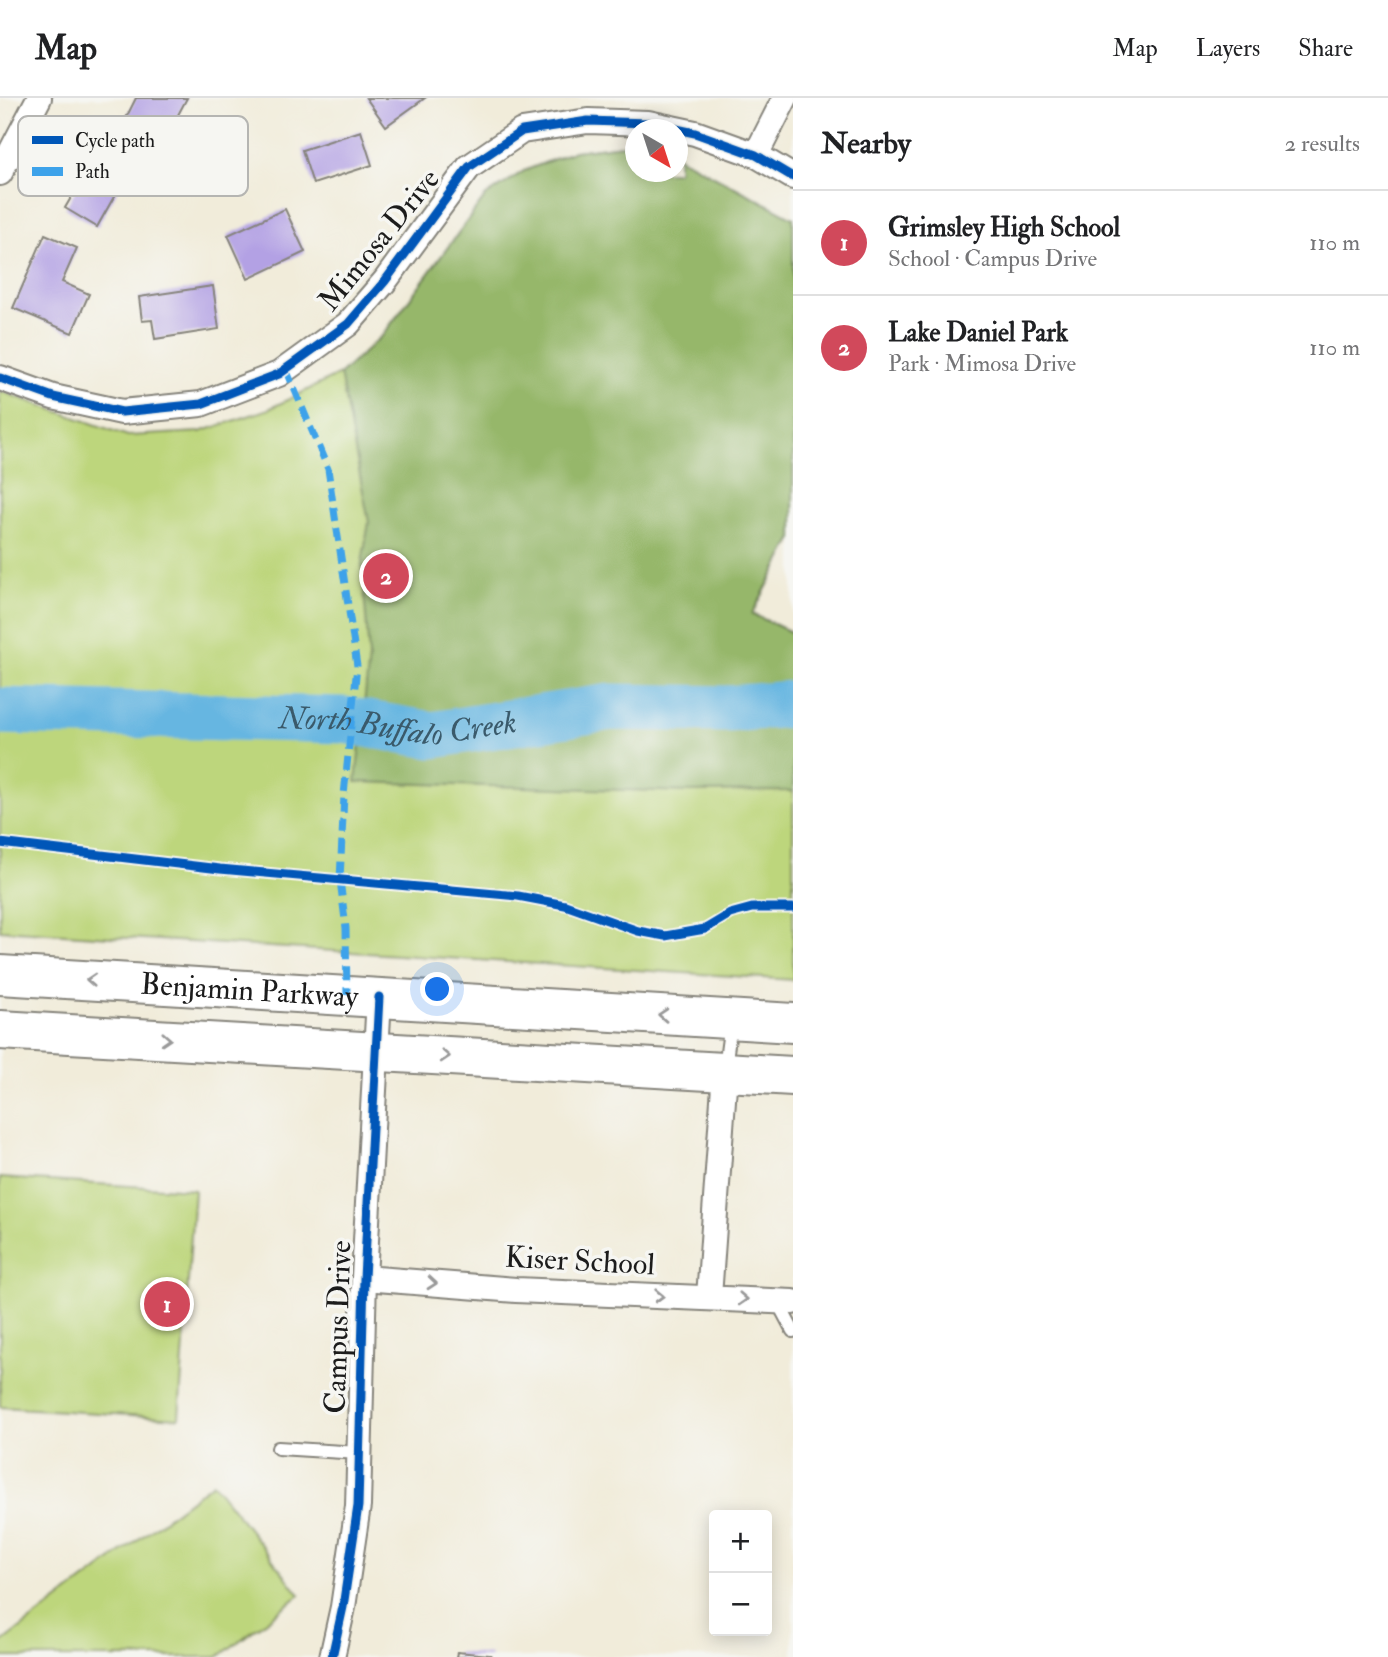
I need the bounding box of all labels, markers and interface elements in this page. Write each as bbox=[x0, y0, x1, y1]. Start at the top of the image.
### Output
text: Map bbox=[35, 28, 97, 69]
text: Map bbox=[1113, 33, 1158, 64]
text: Layers bbox=[1196, 33, 1260, 64]
text: Share bbox=[1298, 33, 1353, 64]
legend bbox=[18, 116, 248, 196]
north arrow bbox=[625, 119, 688, 182]
text: Nearby bbox=[821, 125, 911, 162]
text: Cycle path bbox=[75, 129, 155, 154]
text: 2 results bbox=[1285, 129, 1360, 158]
text: Path bbox=[75, 160, 110, 184]
street label: Mimosa Drive bbox=[310, 161, 448, 319]
text: Grimsley High School bbox=[888, 212, 1120, 244]
text: 1 bbox=[840, 228, 848, 257]
text: 110 m bbox=[1309, 228, 1360, 257]
text: School · Campus Drive bbox=[888, 244, 1097, 273]
text: Lake Daniel Park bbox=[888, 317, 1068, 349]
text: 2 bbox=[838, 333, 850, 362]
text: 110 m bbox=[1309, 333, 1360, 362]
text: Park · Mimosa Drive bbox=[888, 349, 1076, 378]
pin: 2 bbox=[363, 550, 409, 602]
water label: North Buffalo Creek bbox=[277, 698, 519, 755]
street label: Benjamin Parkway bbox=[140, 965, 360, 1015]
your location bbox=[420, 972, 454, 1006]
one-way arrow bbox=[85, 973, 96, 988]
one-way arrow bbox=[658, 1008, 669, 1023]
one-way arrow bbox=[161, 1031, 172, 1046]
one-way arrow bbox=[440, 1048, 451, 1063]
street label: Kiser School bbox=[504, 1239, 656, 1283]
street label: Campus Drive bbox=[316, 1240, 360, 1414]
one-way arrow bbox=[427, 1275, 438, 1290]
pin: 1 bbox=[144, 1278, 190, 1330]
one-way arrow bbox=[654, 1289, 665, 1304]
one-way arrow bbox=[738, 1292, 749, 1307]
map controls bbox=[709, 1510, 772, 1636]
button: + bbox=[709, 1510, 772, 1573]
button: − bbox=[709, 1573, 772, 1636]

